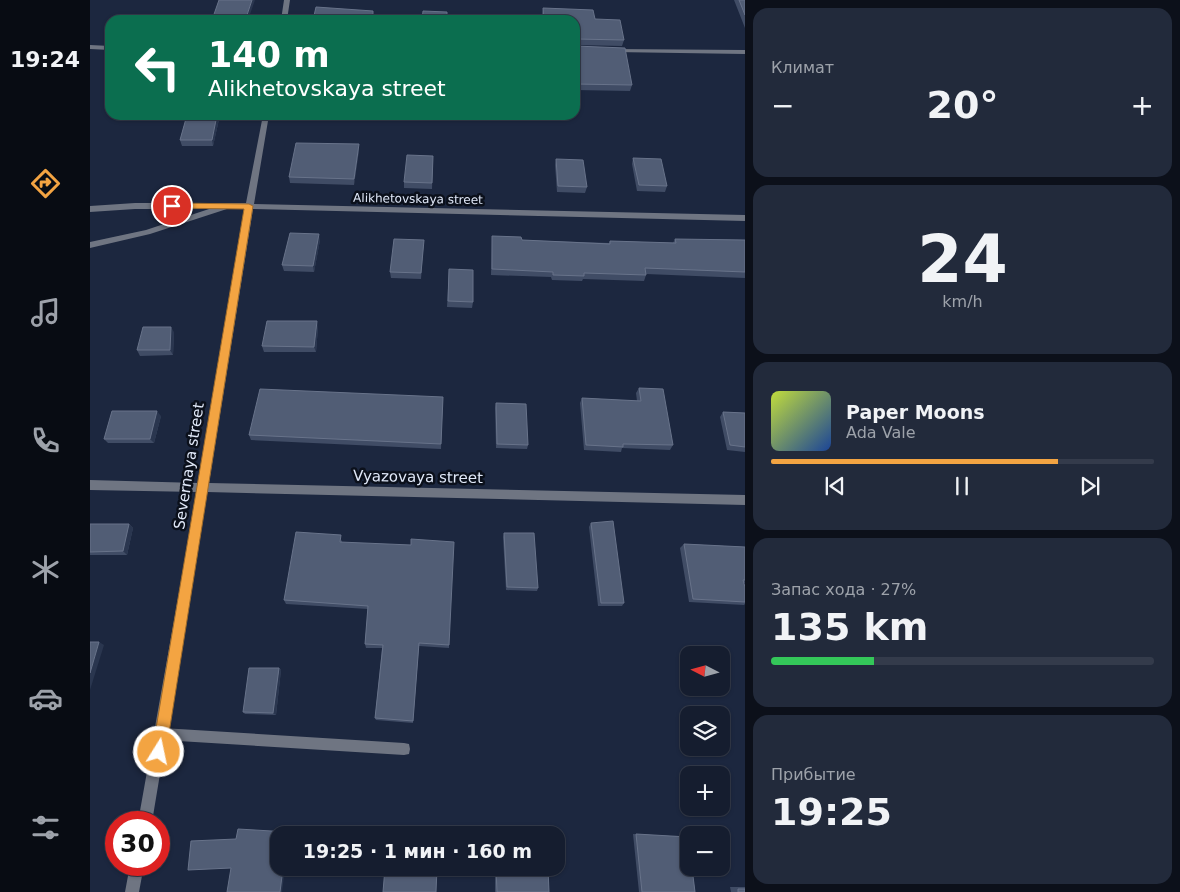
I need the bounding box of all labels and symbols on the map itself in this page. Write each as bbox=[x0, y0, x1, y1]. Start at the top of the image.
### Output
pin bbox=[151, 185, 193, 227]
street label: Alikhetovskaya street bbox=[353, 191, 483, 207]
street label: Severnaya street bbox=[170, 401, 208, 531]
street label: Vyazovaya street bbox=[353, 467, 483, 487]
north arrow bbox=[680, 646, 730, 696]
position arrow bbox=[132, 725, 184, 777]
speed limit sign: 30 bbox=[105, 811, 170, 876]

